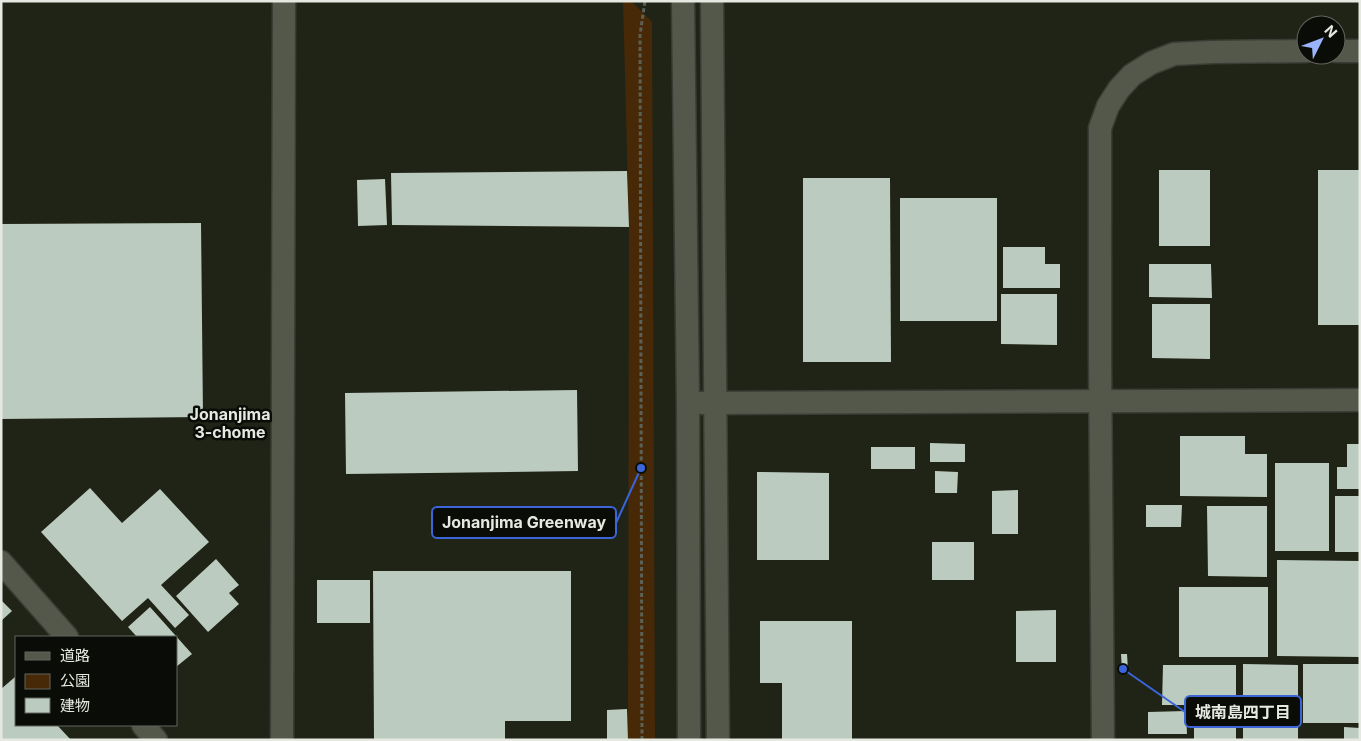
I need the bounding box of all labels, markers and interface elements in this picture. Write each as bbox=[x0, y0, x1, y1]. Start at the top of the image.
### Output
north arrow bbox=[1296, 15, 1346, 65]
text: N bbox=[1321, 21, 1341, 41]
district label: Jonanjima 3-chome bbox=[190, 404, 270, 442]
callout: Jonanjima Greenway bbox=[432, 507, 616, 538]
text: Jonanjima Greenway bbox=[442, 512, 606, 532]
legend bbox=[15, 636, 178, 726]
text: 道路 bbox=[60, 646, 90, 665]
text: 公園 bbox=[60, 671, 90, 690]
text: 建物 bbox=[60, 696, 90, 715]
callout: 城南島四丁目 bbox=[1185, 696, 1301, 727]
text: 城南島四丁目 bbox=[1195, 702, 1291, 722]

